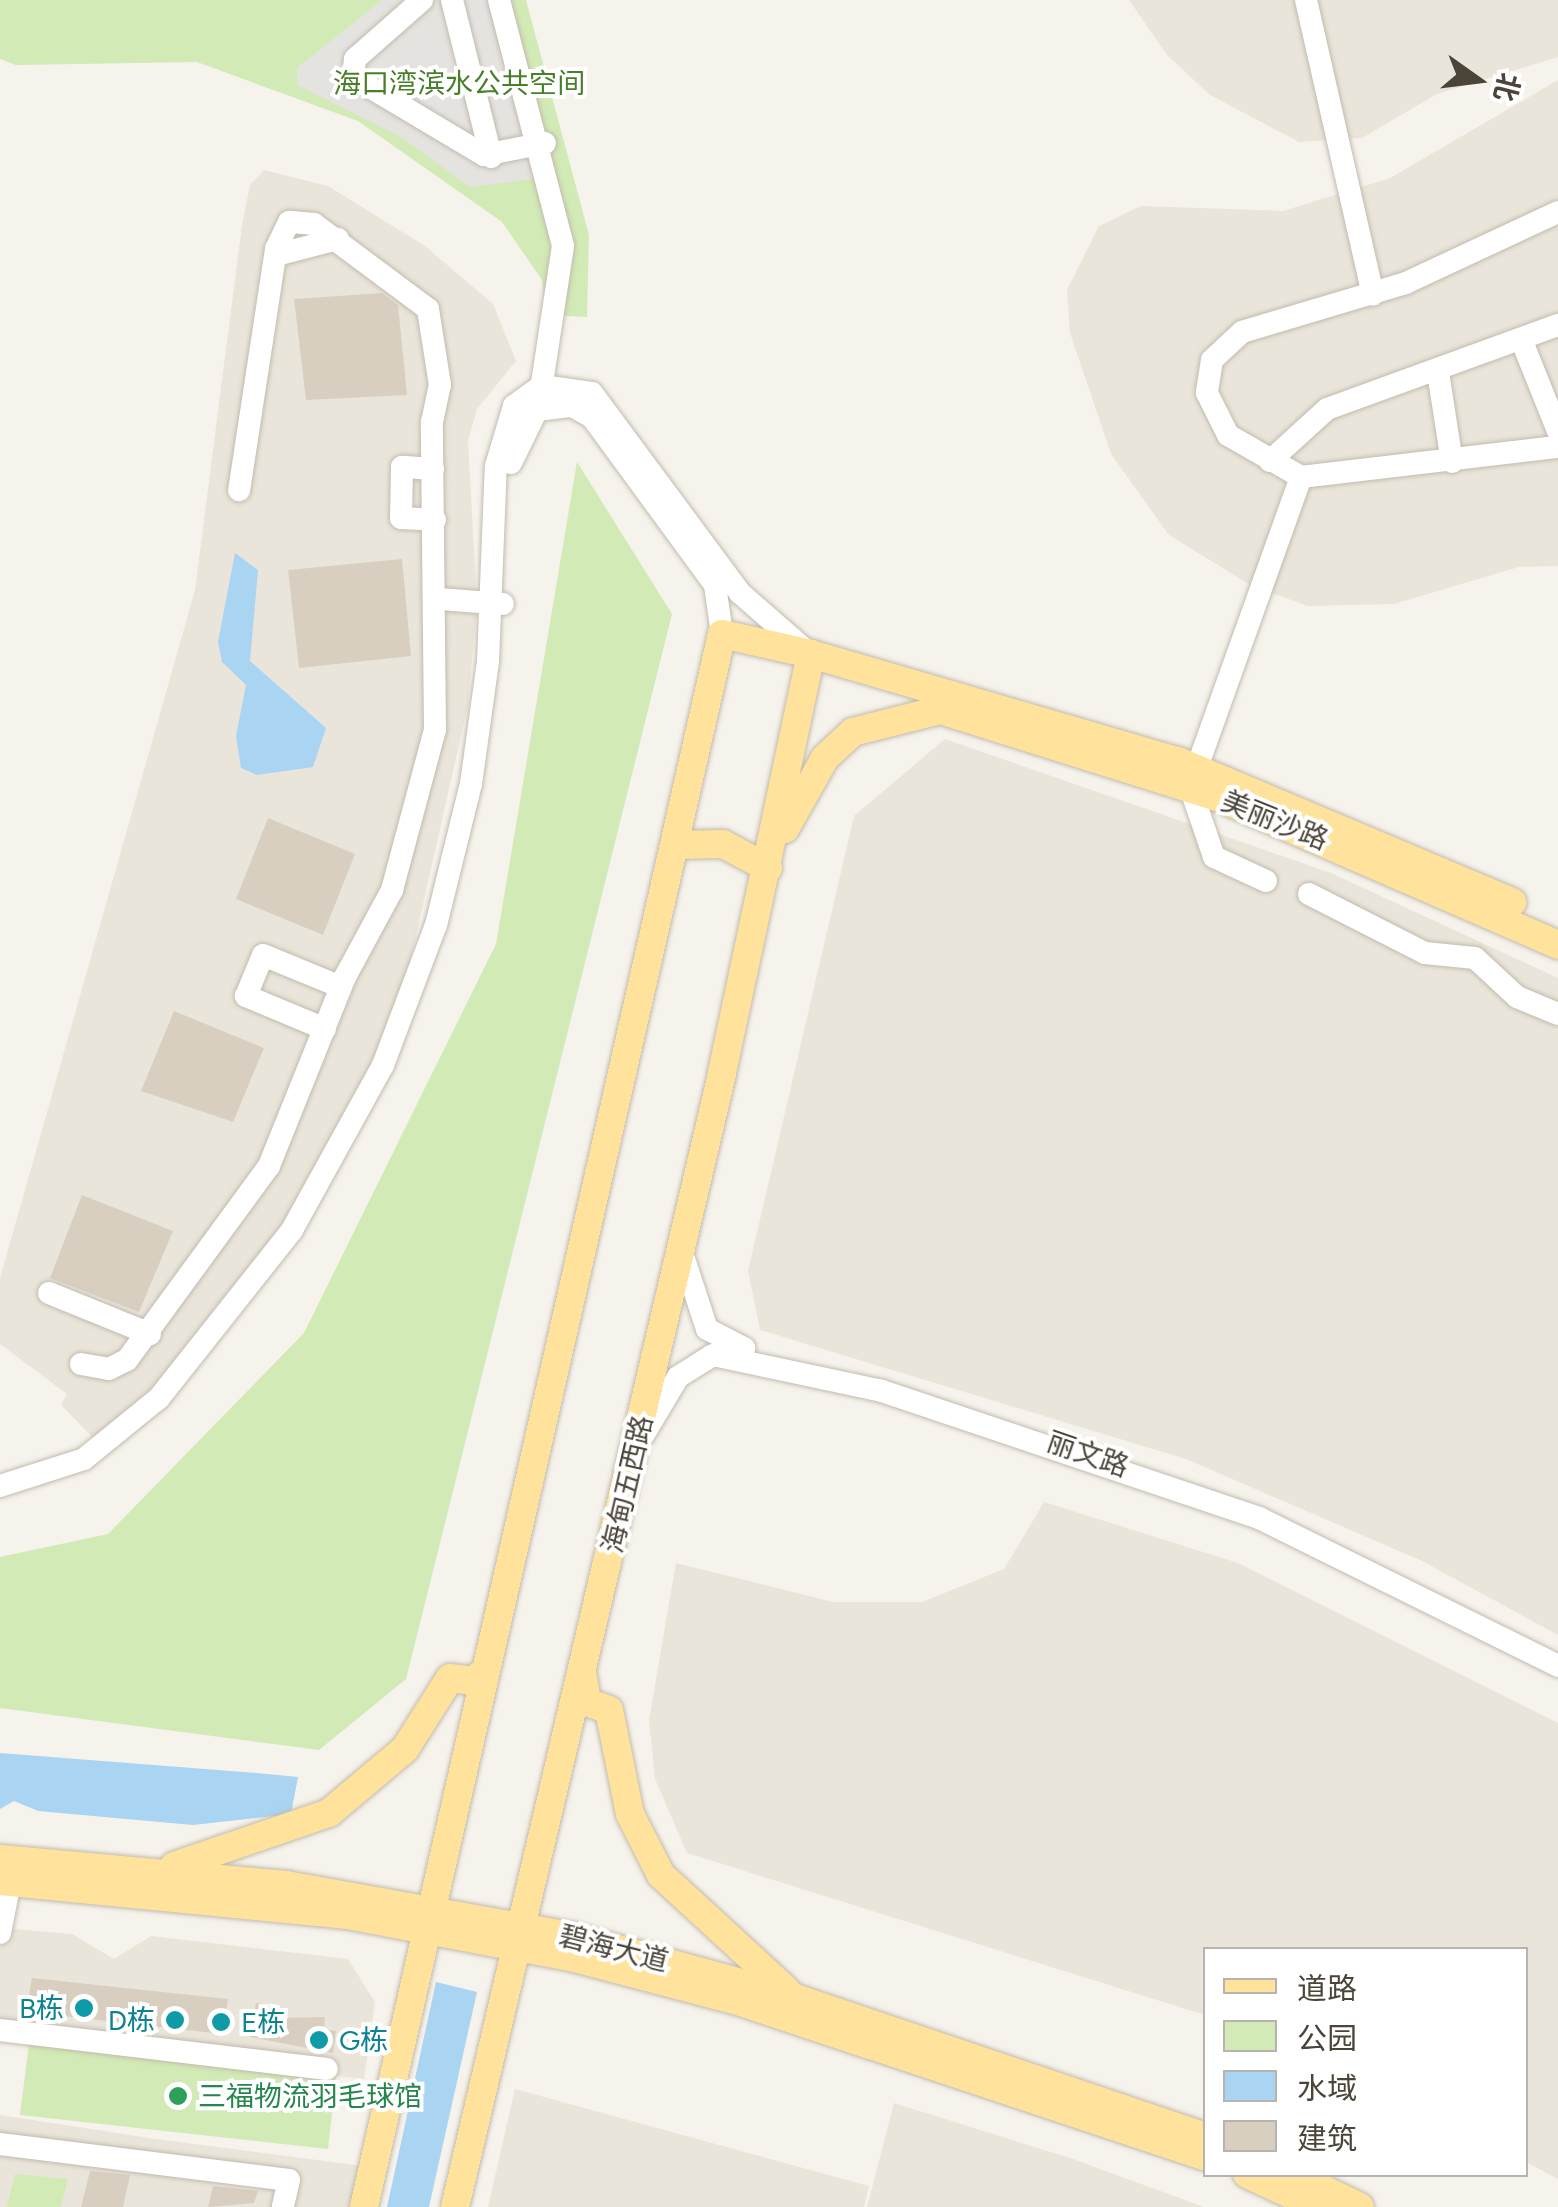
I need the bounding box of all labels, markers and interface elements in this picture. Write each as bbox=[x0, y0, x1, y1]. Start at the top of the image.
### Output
north arrow bbox=[1428, 30, 1528, 130]
park label: 海口湾滨水公共空间 bbox=[333, 66, 585, 100]
text: 北 bbox=[1487, 70, 1527, 105]
street label: 美丽沙路 bbox=[1217, 783, 1333, 857]
street label: 海甸五西路 bbox=[595, 1412, 659, 1556]
street label: 丽文路 bbox=[1043, 1424, 1133, 1484]
street label: 碧海大道 bbox=[556, 1918, 672, 1978]
legend bbox=[1203, 1947, 1528, 2177]
text: 道路 bbox=[1297, 1970, 1357, 2007]
place label: B栋 bbox=[19, 1991, 64, 2025]
marker: B栋 bbox=[73, 1997, 95, 2019]
place label: D栋 bbox=[108, 2003, 155, 2037]
place label: E栋 bbox=[241, 2005, 286, 2039]
marker: D栋 bbox=[164, 2009, 186, 2031]
marker: E栋 bbox=[210, 2011, 232, 2033]
text: 公园 bbox=[1297, 2020, 1357, 2057]
place label: G栋 bbox=[339, 2023, 388, 2057]
marker: G栋 bbox=[308, 2029, 330, 2051]
text: 水域 bbox=[1297, 2070, 1357, 2107]
place label: 三福物流羽毛球馆 bbox=[198, 2079, 422, 2113]
marker: 三福物流羽毛球馆 bbox=[167, 2085, 189, 2107]
text: 建筑 bbox=[1297, 2120, 1357, 2157]

